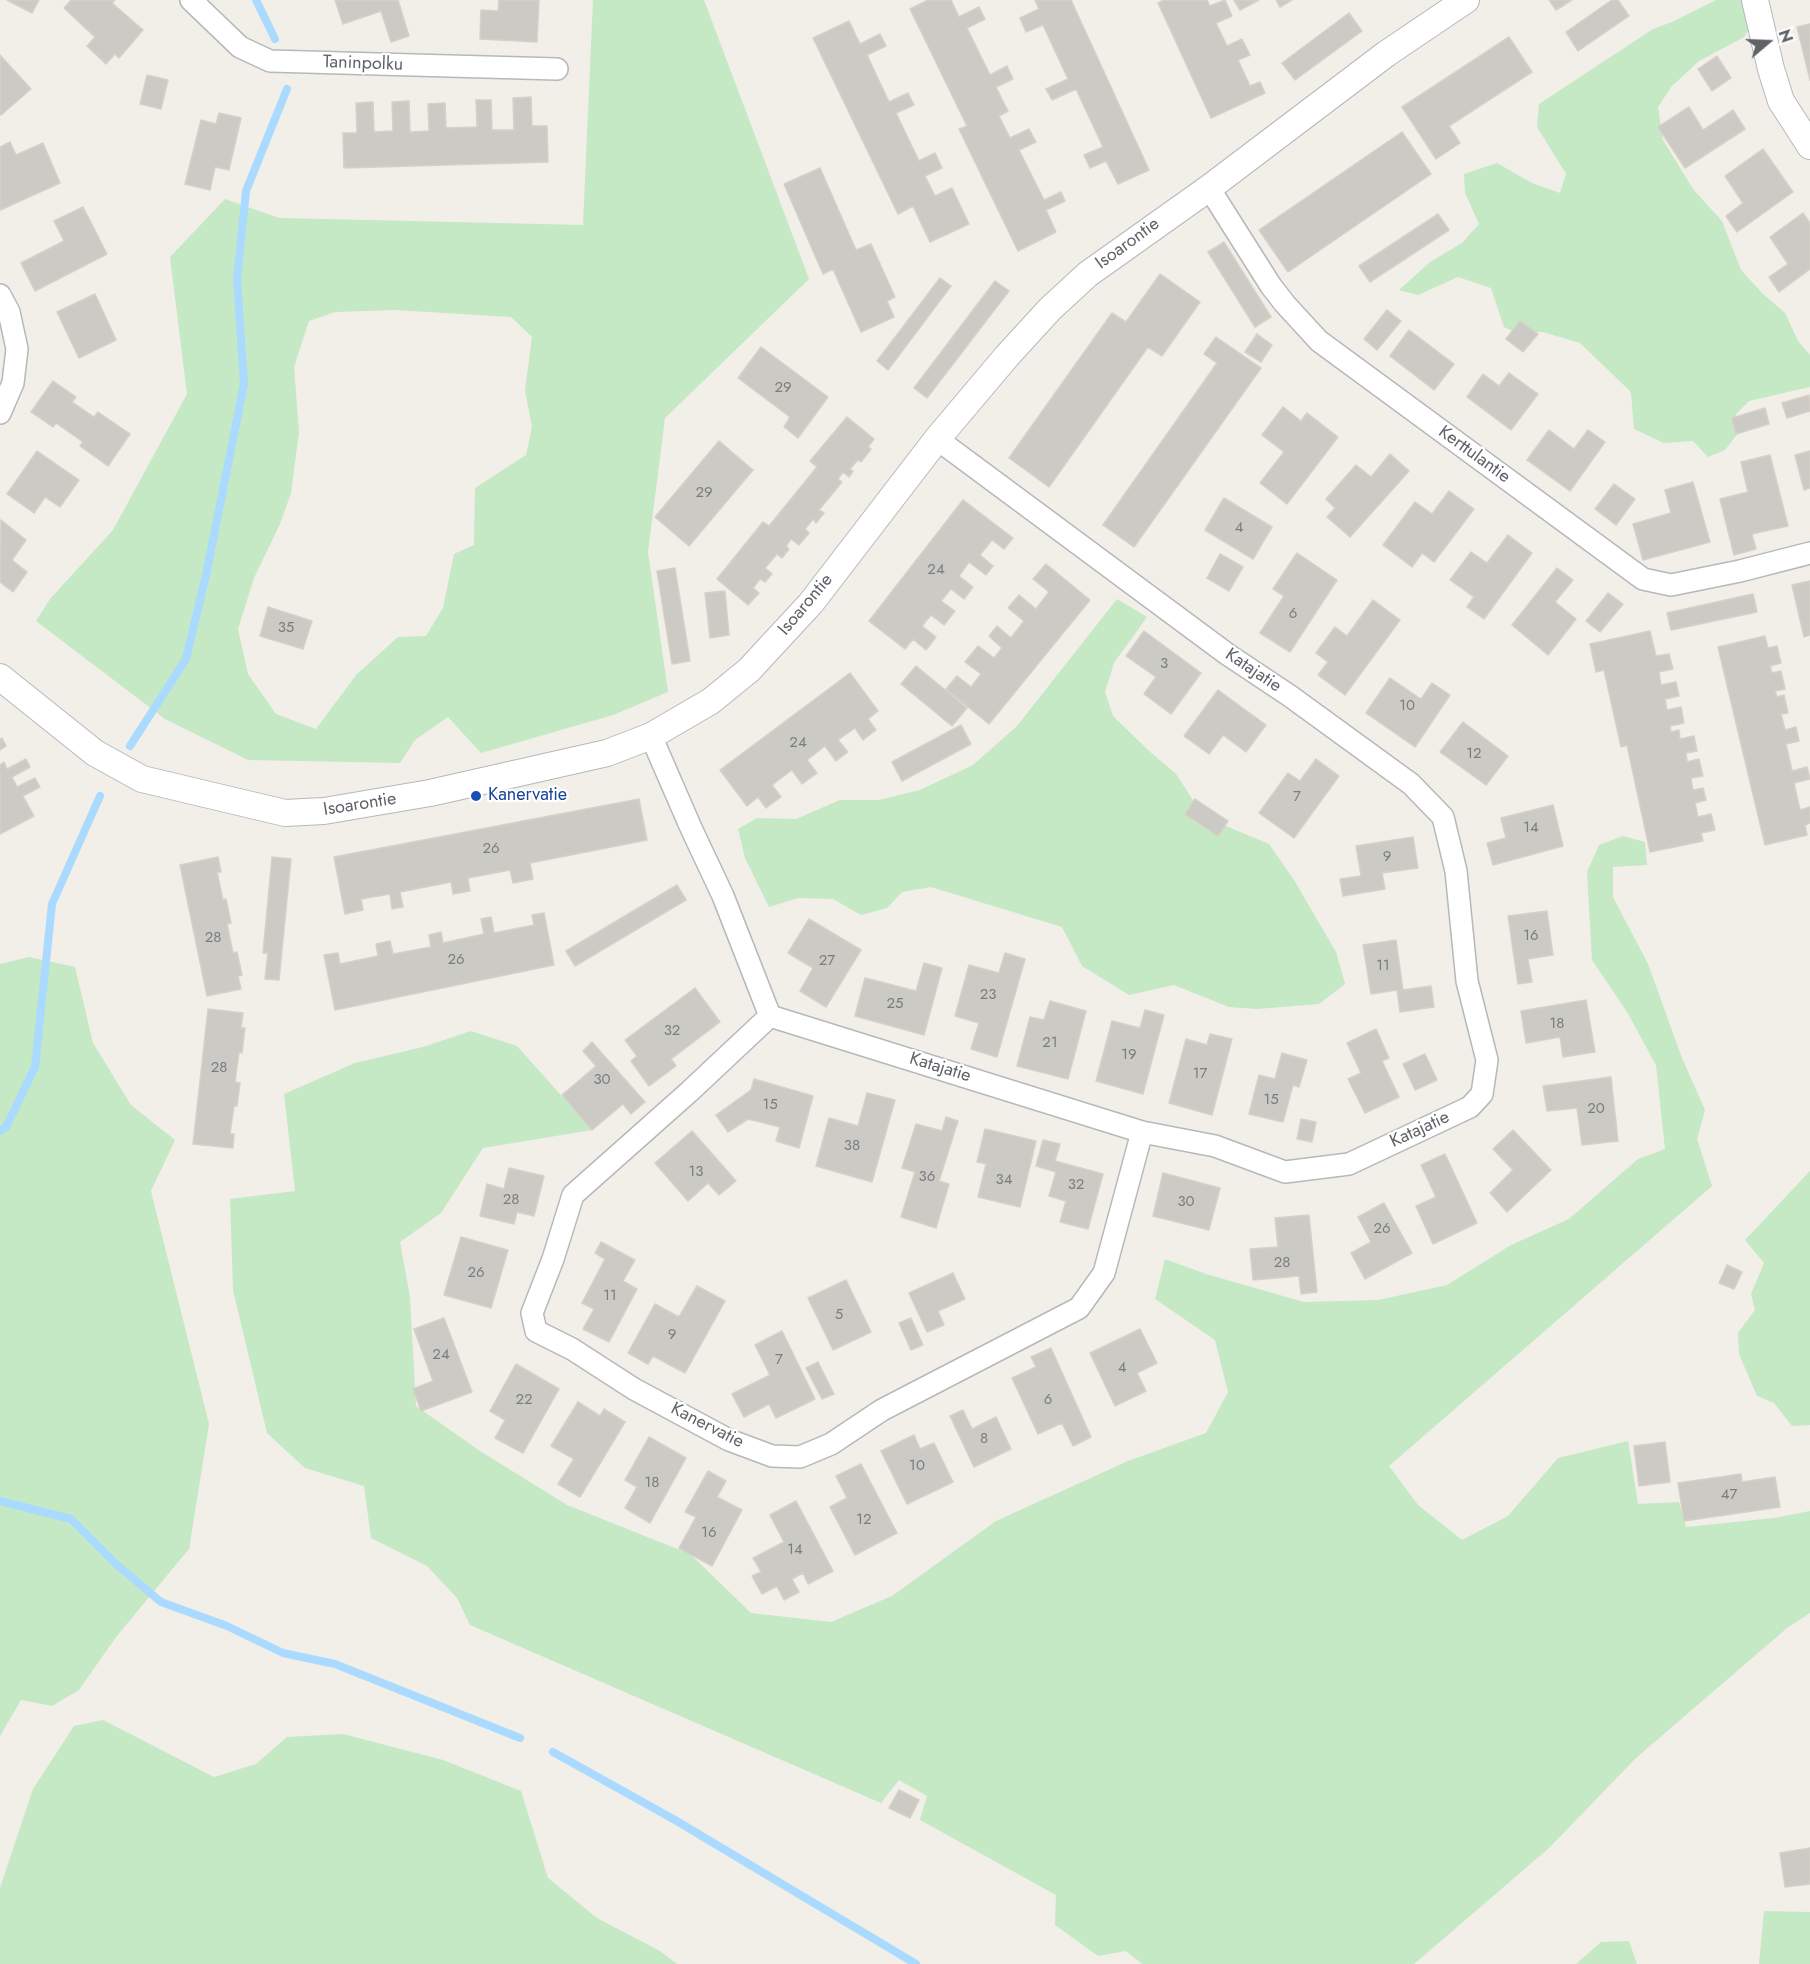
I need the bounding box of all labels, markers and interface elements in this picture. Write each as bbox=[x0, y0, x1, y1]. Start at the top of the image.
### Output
north arrow bbox=[1738, 12, 1798, 72]
text: N bbox=[1773, 26, 1798, 46]
street label: Taninpolku bbox=[323, 52, 403, 76]
street label: Isoarontie bbox=[1092, 214, 1164, 274]
house number: 29 bbox=[774, 379, 792, 397]
street label: Kerttulantie bbox=[1434, 422, 1514, 488]
house number: 29 bbox=[695, 484, 713, 502]
house number: 4 bbox=[1235, 519, 1243, 537]
house number: 24 bbox=[927, 561, 945, 579]
street label: Isoarontie bbox=[774, 570, 838, 640]
house number: 6 bbox=[1289, 605, 1297, 623]
house number: 35 bbox=[278, 619, 294, 637]
street label: Katajatie bbox=[1221, 644, 1285, 698]
house number: 3 bbox=[1160, 655, 1168, 673]
house number: 10 bbox=[1399, 697, 1415, 715]
house number: 24 bbox=[789, 734, 807, 752]
house number: 12 bbox=[1466, 745, 1482, 763]
place label: Kanervatie bbox=[488, 785, 567, 807]
house number: 7 bbox=[1293, 788, 1301, 806]
street label: Isoarontie bbox=[322, 789, 398, 821]
marker: Kanervatie bbox=[469, 789, 483, 803]
house number: 14 bbox=[1523, 819, 1539, 837]
house number: 26 bbox=[482, 840, 500, 858]
house number: 9 bbox=[1383, 848, 1391, 866]
house number: 16 bbox=[1523, 927, 1539, 945]
house number: 28 bbox=[205, 929, 221, 947]
house number: 26 bbox=[447, 951, 465, 969]
house number: 27 bbox=[819, 952, 835, 970]
house number: 11 bbox=[1376, 957, 1390, 975]
house number: 23 bbox=[980, 986, 996, 1004]
house number: 25 bbox=[887, 995, 903, 1013]
house number: 18 bbox=[1550, 1015, 1564, 1033]
house number: 32 bbox=[664, 1022, 680, 1040]
house number: 21 bbox=[1042, 1034, 1058, 1052]
house number: 19 bbox=[1121, 1046, 1137, 1064]
street label: Katajatie bbox=[907, 1048, 973, 1088]
house number: 28 bbox=[211, 1059, 227, 1077]
house number: 17 bbox=[1193, 1065, 1207, 1083]
house number: 30 bbox=[593, 1071, 611, 1089]
house number: 15 bbox=[1263, 1091, 1279, 1109]
house number: 15 bbox=[762, 1096, 778, 1114]
house number: 20 bbox=[1587, 1100, 1605, 1118]
street label: Katajatie bbox=[1387, 1107, 1453, 1153]
house number: 38 bbox=[844, 1137, 860, 1155]
house number: 13 bbox=[689, 1163, 703, 1181]
house number: 36 bbox=[919, 1168, 935, 1186]
house number: 34 bbox=[996, 1171, 1012, 1189]
house number: 32 bbox=[1068, 1176, 1084, 1194]
house number: 28 bbox=[503, 1191, 519, 1209]
house number: 30 bbox=[1177, 1193, 1195, 1211]
house number: 26 bbox=[1373, 1220, 1391, 1238]
house number: 28 bbox=[1274, 1254, 1290, 1272]
house number: 26 bbox=[467, 1264, 485, 1282]
house number: 11 bbox=[603, 1287, 617, 1305]
house number: 5 bbox=[835, 1306, 843, 1324]
house number: 9 bbox=[668, 1326, 676, 1344]
house number: 24 bbox=[432, 1346, 450, 1364]
house number: 7 bbox=[775, 1351, 783, 1369]
house number: 4 bbox=[1118, 1359, 1126, 1377]
house number: 22 bbox=[515, 1391, 533, 1409]
house number: 6 bbox=[1044, 1391, 1052, 1409]
street label: Kanervatie bbox=[667, 1398, 747, 1454]
house number: 8 bbox=[980, 1430, 988, 1448]
house number: 10 bbox=[909, 1457, 925, 1475]
house number: 18 bbox=[645, 1474, 659, 1492]
house number: 47 bbox=[1721, 1486, 1737, 1504]
house number: 12 bbox=[856, 1511, 872, 1529]
house number: 16 bbox=[701, 1524, 717, 1542]
house number: 14 bbox=[787, 1541, 803, 1559]

